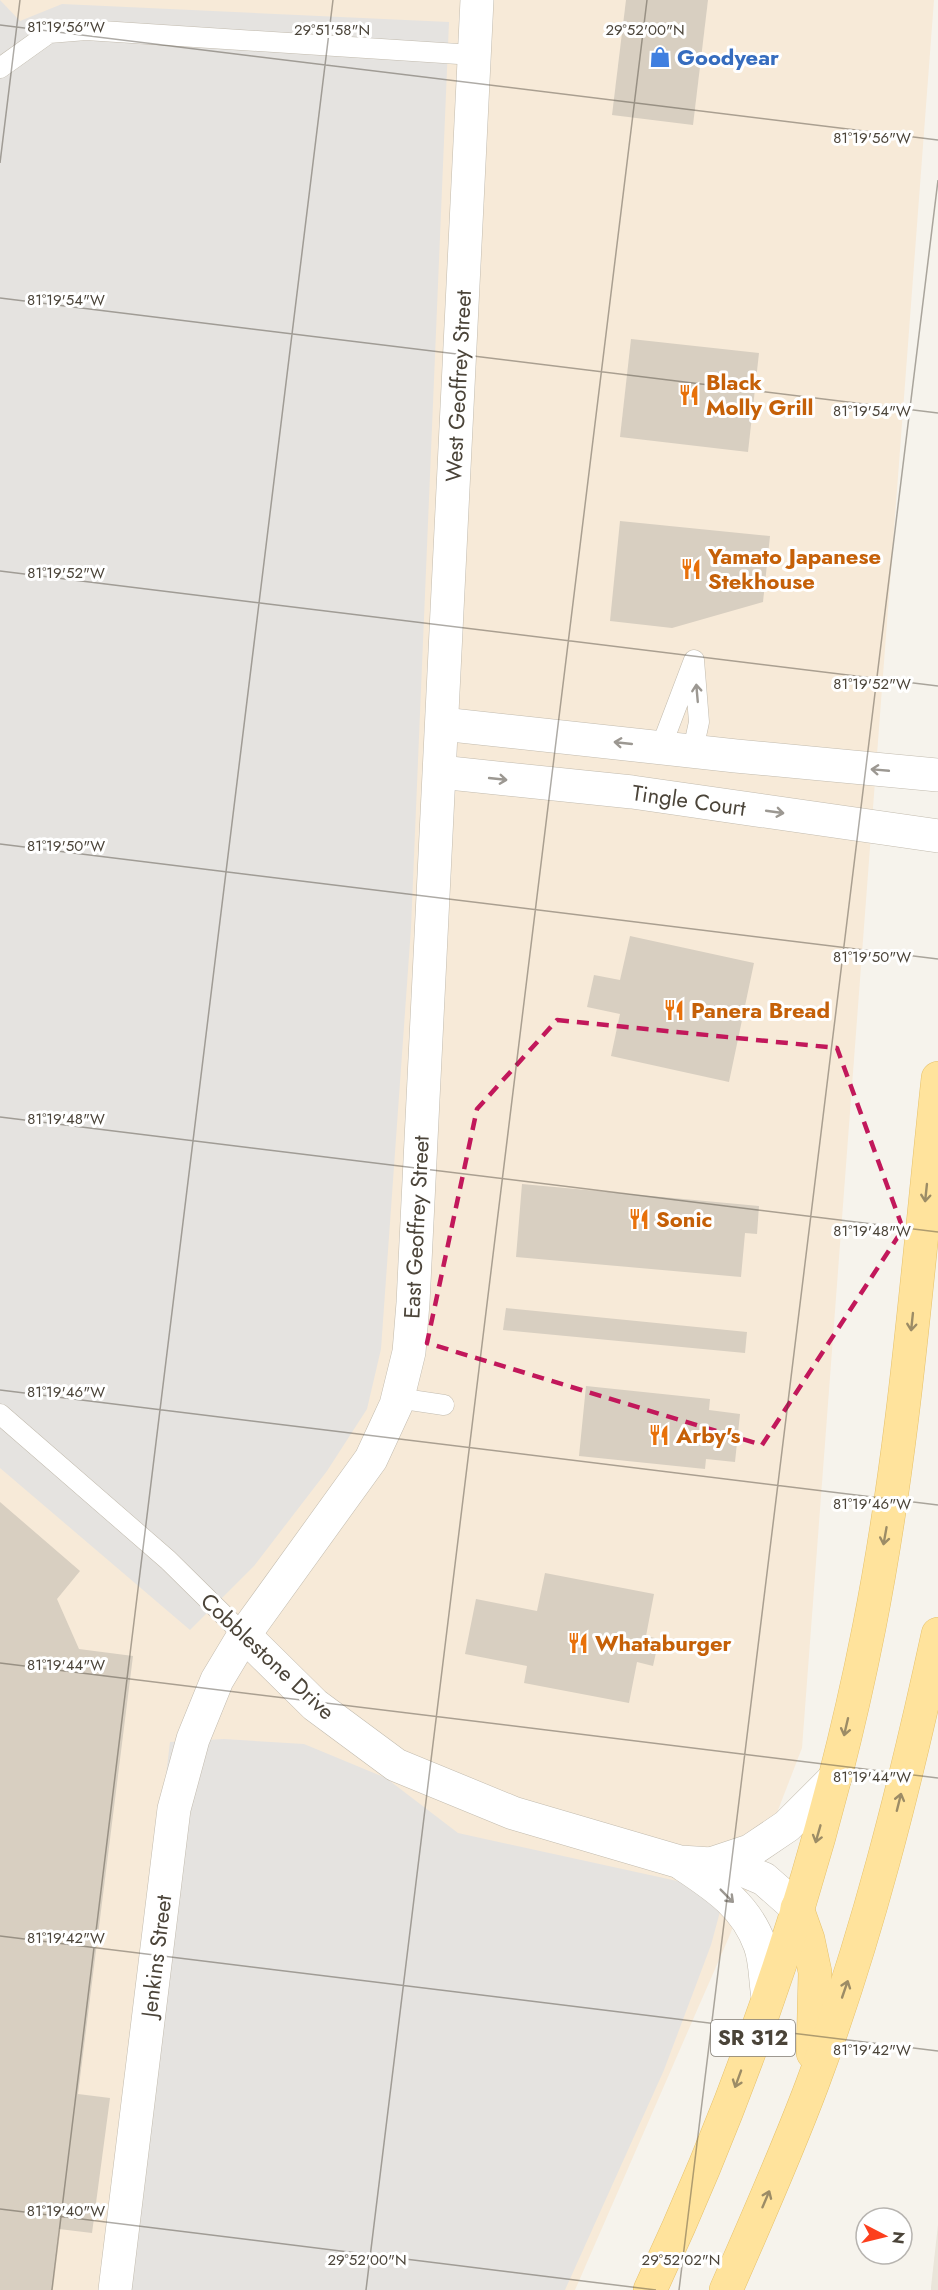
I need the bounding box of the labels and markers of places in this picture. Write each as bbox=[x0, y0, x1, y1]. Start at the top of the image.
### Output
place label: Goodyear bbox=[677, 41, 779, 73]
shop icon: Goodyear bbox=[648, 45, 672, 69]
place label: Black Molly Grill bbox=[706, 366, 813, 423]
restaurant icon: Black Molly Grill bbox=[677, 383, 701, 407]
place label: Yamato Japanese Stekhouse bbox=[707, 540, 881, 597]
restaurant icon: Yamato Japanese Stekhouse bbox=[679, 557, 703, 581]
place label: Panera Bread bbox=[691, 994, 830, 1026]
restaurant icon: Panera Bread bbox=[662, 998, 686, 1022]
place label: Sonic bbox=[656, 1203, 712, 1235]
restaurant icon: Sonic bbox=[627, 1207, 651, 1231]
place label: Arby's bbox=[675, 1419, 741, 1451]
restaurant icon: Arby's bbox=[647, 1423, 671, 1447]
place label: Whataburger bbox=[595, 1627, 732, 1659]
restaurant icon: Whataburger bbox=[566, 1631, 590, 1655]

